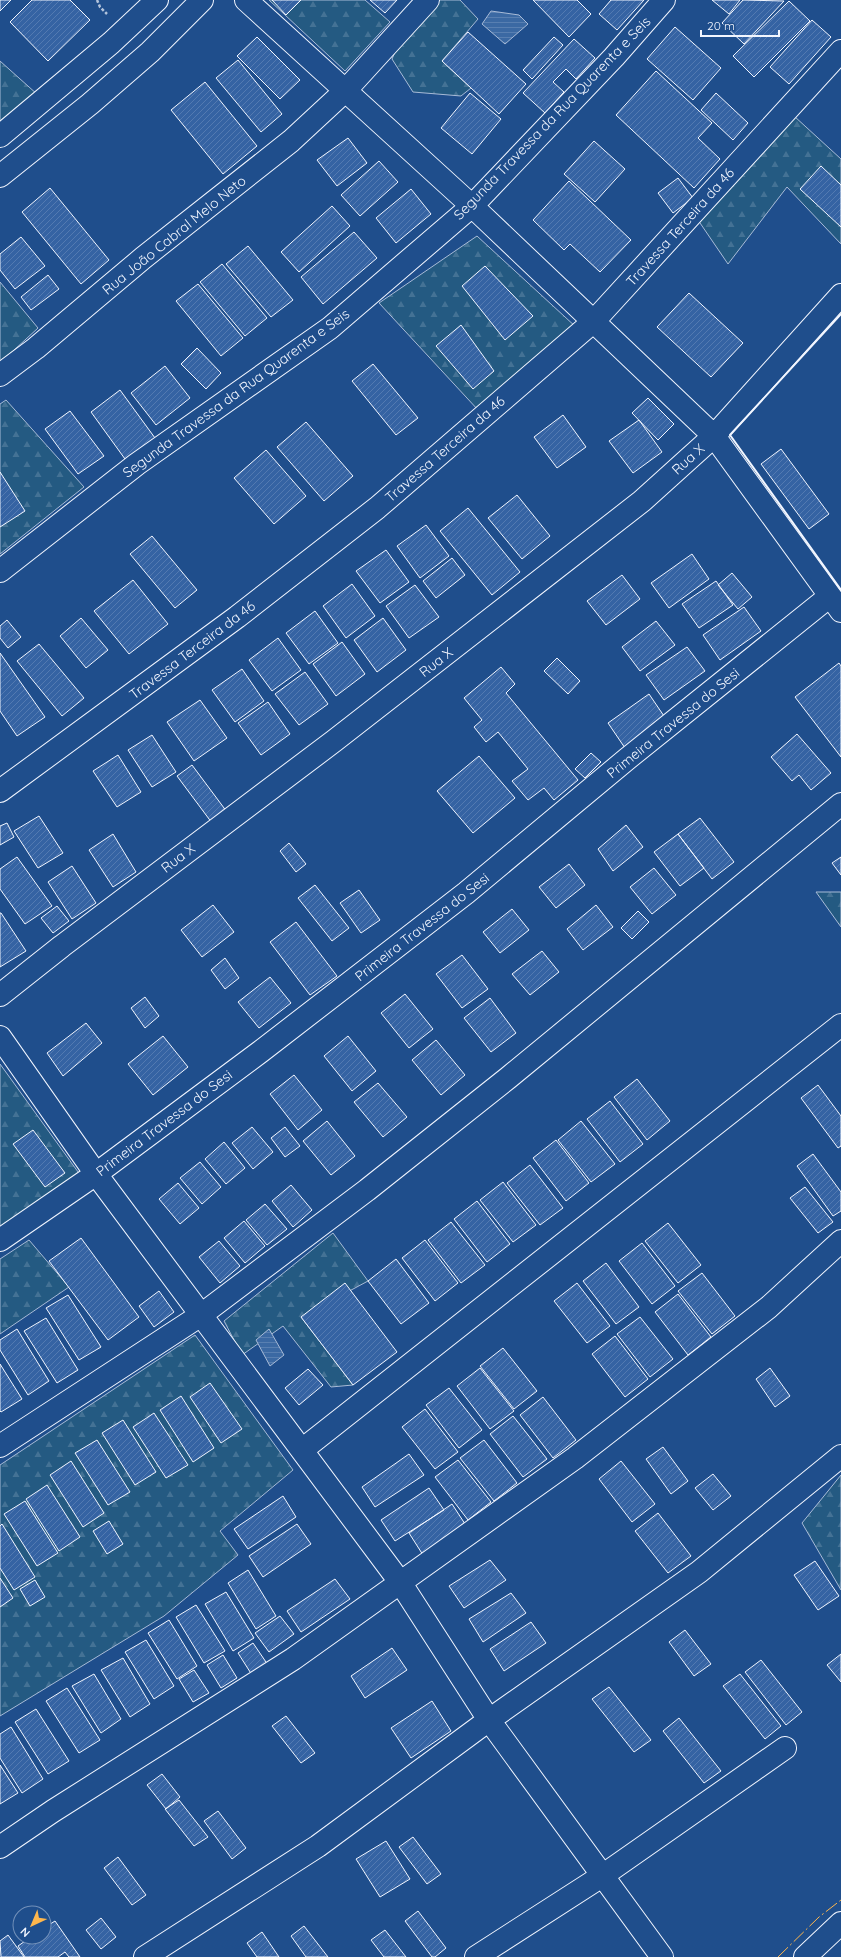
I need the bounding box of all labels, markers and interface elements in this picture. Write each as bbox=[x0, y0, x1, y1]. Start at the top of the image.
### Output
street label: Segunda Travessa da Rua Quarenta e Seis bbox=[450, 12, 654, 224]
scale bar bbox=[701, 12, 779, 38]
text: 20 m bbox=[707, 18, 735, 33]
street label: Travessa Terceira da 46 bbox=[622, 164, 738, 290]
street label: Rua João Cabral Melo Neto bbox=[99, 171, 249, 299]
street label: Segunda Travessa da Rua Quarenta e Seis bbox=[119, 305, 353, 481]
street label: Travessa Terceira da 46 bbox=[381, 392, 509, 506]
street label: Rua X bbox=[668, 439, 709, 478]
street label: Travessa Terceira da 46 bbox=[125, 596, 259, 703]
street label: Rua X bbox=[415, 643, 457, 681]
street label: Primeira Travessa do Sesi bbox=[603, 664, 743, 782]
street label: Rua X bbox=[157, 839, 199, 877]
street label: Primeira Travessa do Sesi bbox=[351, 869, 493, 985]
street label: Primeira Travessa do Sesi bbox=[92, 1066, 236, 1180]
north arrow bbox=[12, 1905, 52, 1945]
text: N bbox=[17, 1924, 33, 1940]

